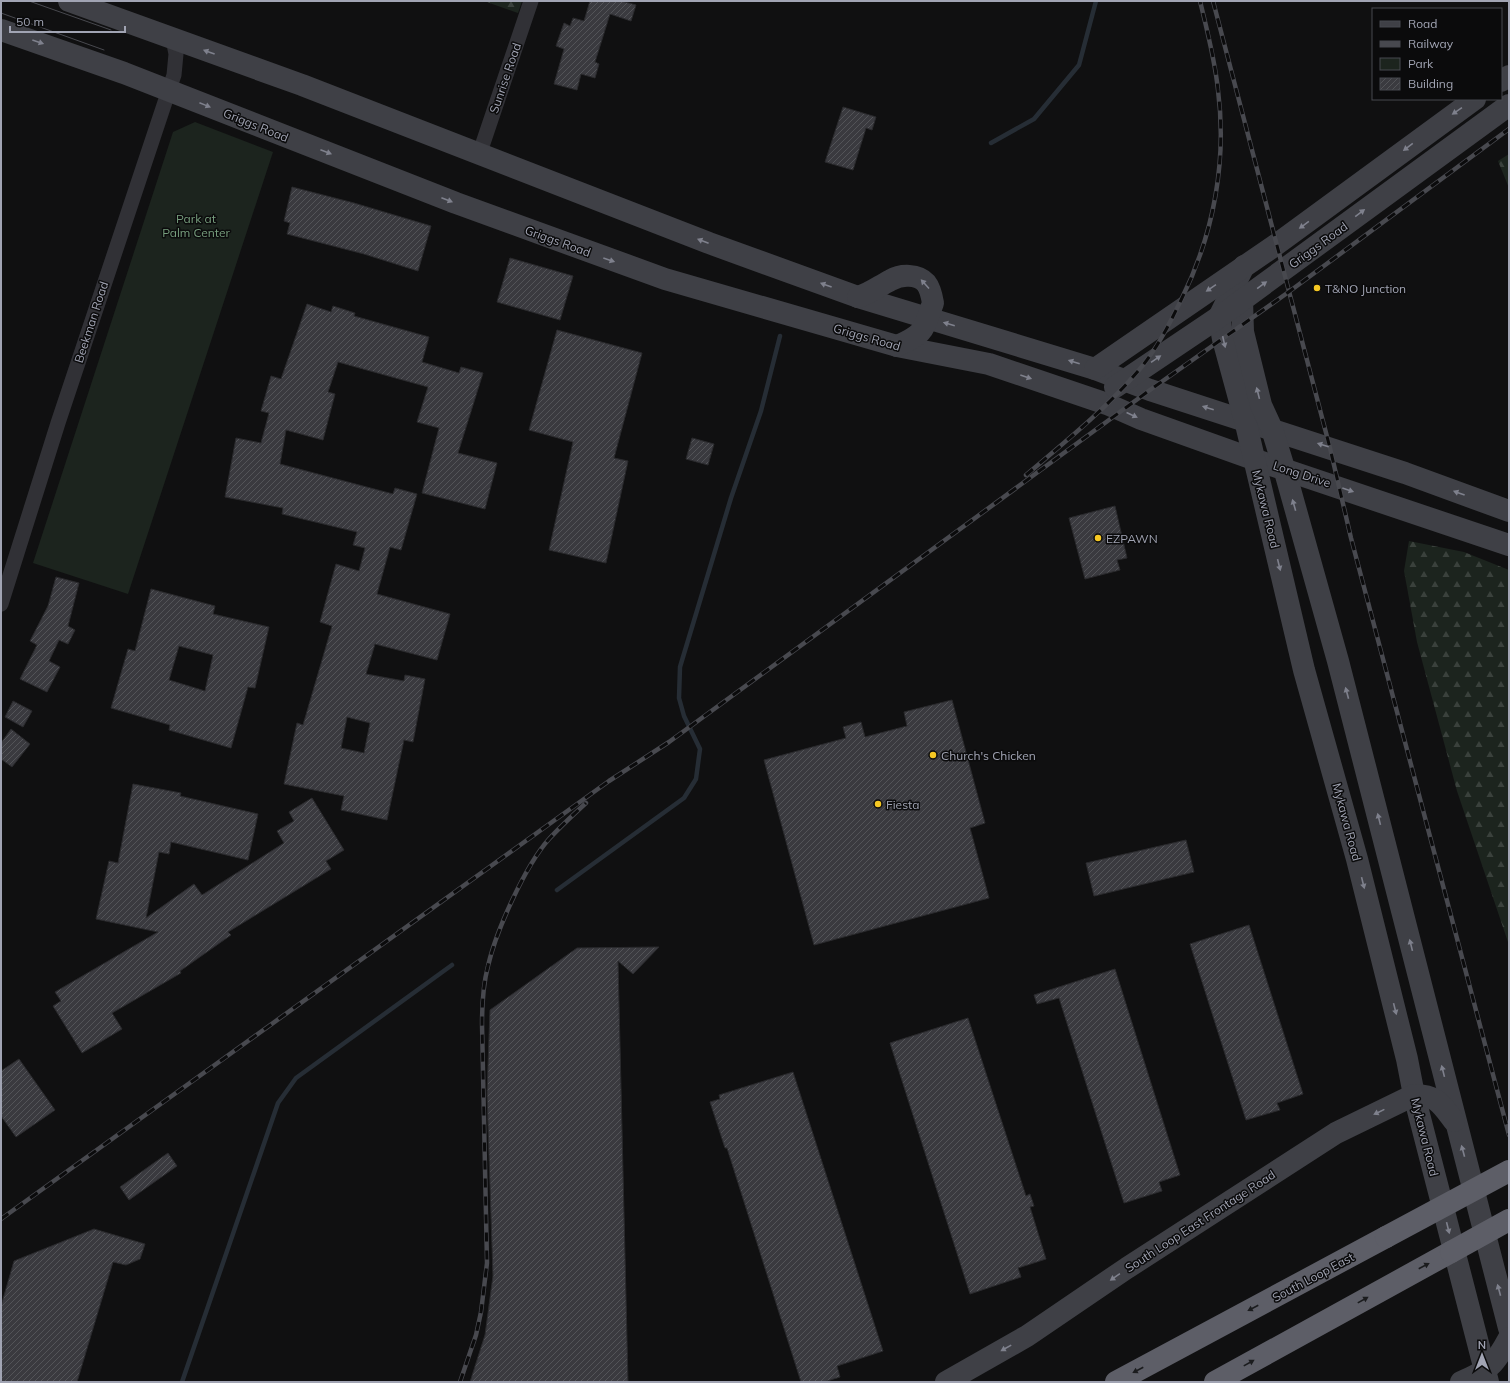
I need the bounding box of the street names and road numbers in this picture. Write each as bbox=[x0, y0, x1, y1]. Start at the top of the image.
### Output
street label: Sunrise Road bbox=[486, 41, 524, 115]
street label: Griggs Road bbox=[221, 105, 291, 145]
street label: Griggs Road bbox=[1286, 219, 1350, 271]
street label: Griggs Road bbox=[523, 222, 593, 260]
street label: Beekman Road bbox=[71, 279, 111, 365]
street label: Griggs Road bbox=[832, 320, 902, 354]
street label: Long Drive bbox=[1271, 458, 1333, 490]
street label: Mykawa Road bbox=[1249, 468, 1283, 550]
street label: Mykawa Road bbox=[1329, 781, 1365, 863]
street label: Mykawa Road bbox=[1408, 1096, 1442, 1178]
street label: South Loop East Frontage Road bbox=[1122, 1167, 1278, 1275]
street label: South Loop East bbox=[1270, 1249, 1356, 1305]

